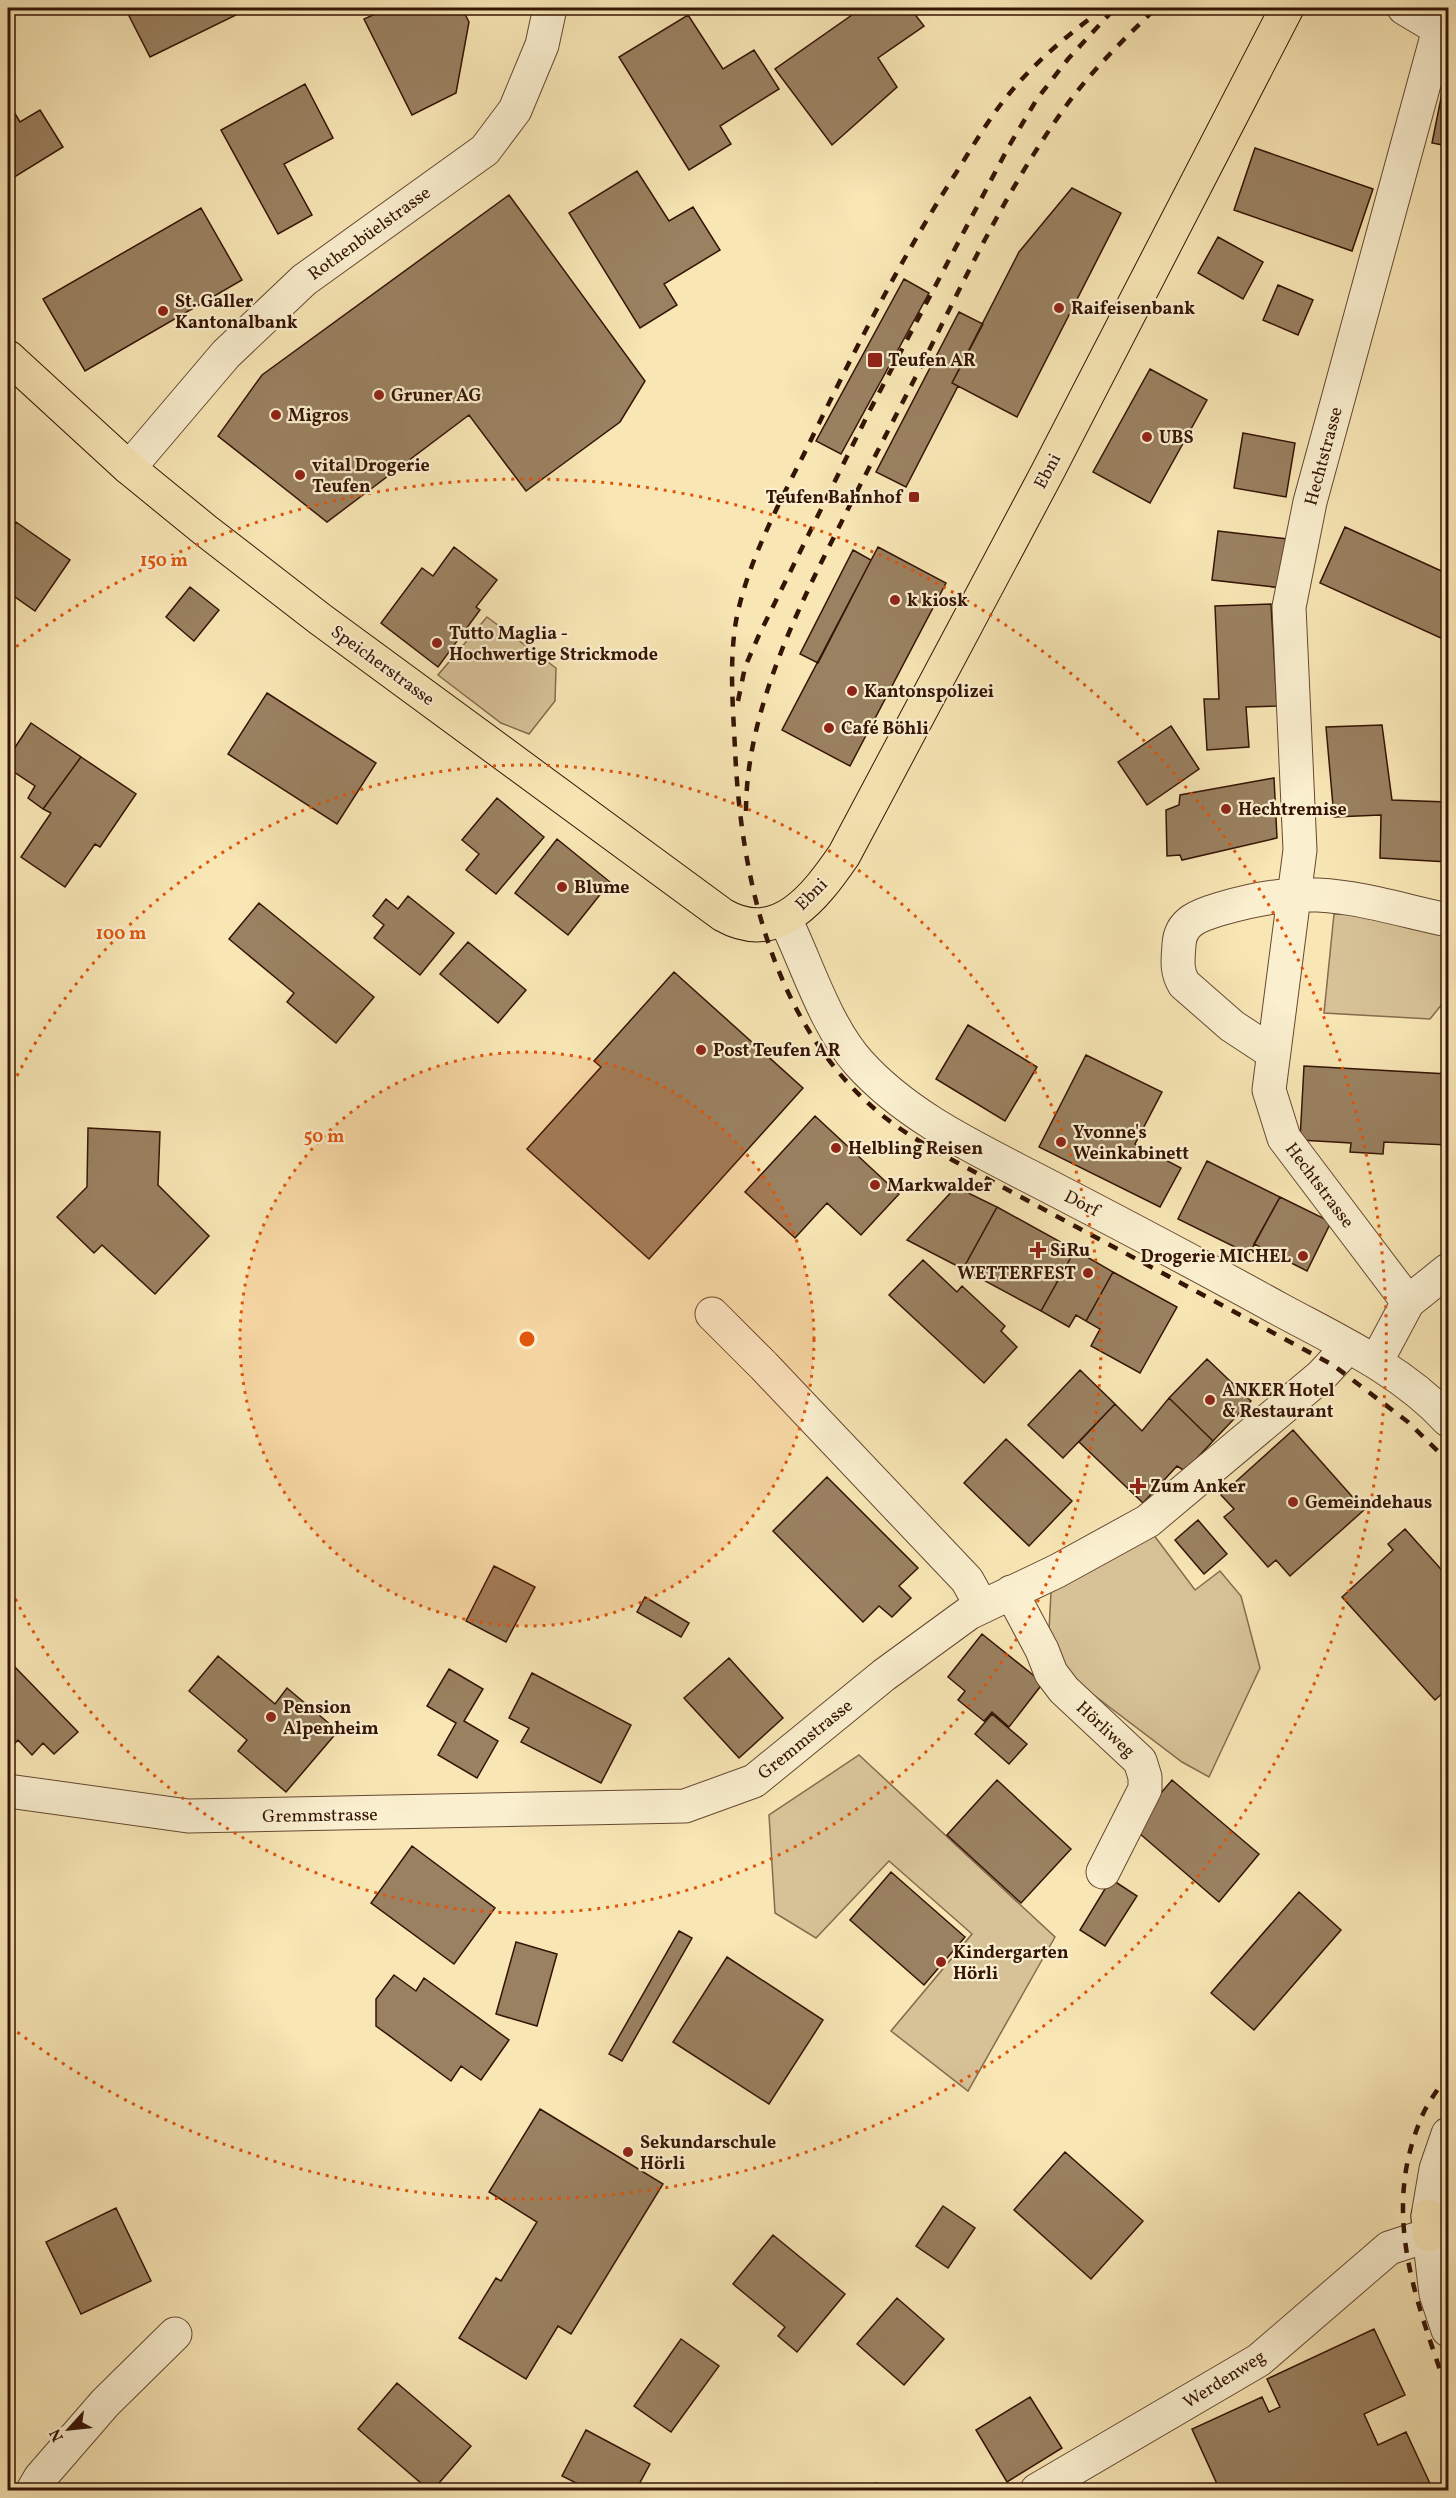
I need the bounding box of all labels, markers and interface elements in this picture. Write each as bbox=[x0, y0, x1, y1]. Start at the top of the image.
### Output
street label: Rothenbüelstrasse bbox=[303, 181, 436, 287]
place label: St. Galler Kantonalbank bbox=[175, 290, 298, 336]
place label: Raifeisenbank bbox=[1071, 297, 1195, 322]
marker: Raifeisenbank bbox=[1052, 301, 1066, 315]
marker: St. Galler Kantonalbank bbox=[156, 304, 170, 318]
place label: Teufen AR bbox=[888, 349, 976, 374]
marker: Teufen AR bbox=[866, 351, 884, 369]
place label: Gruner AG bbox=[391, 384, 482, 409]
marker: Gruner AG bbox=[372, 388, 386, 402]
place label: Migros bbox=[288, 404, 349, 429]
street label: Hechtstrasse bbox=[1299, 404, 1350, 509]
marker: Migros bbox=[269, 408, 283, 422]
place label: UBS bbox=[1159, 426, 1193, 451]
marker: UBS bbox=[1140, 430, 1154, 444]
street label: Ebni bbox=[1029, 450, 1068, 494]
place label: vital Drogerie Teufen bbox=[312, 454, 430, 500]
marker: vital Drogerie Teufen bbox=[293, 468, 307, 482]
place label: Teufen Bahnhof bbox=[766, 486, 904, 511]
marker: Teufen Bahnhof bbox=[907, 490, 921, 504]
text: 150 m bbox=[140, 549, 188, 574]
place label: k kiosk bbox=[907, 589, 968, 614]
marker: k kiosk bbox=[888, 593, 902, 607]
street label: Speicherstrasse bbox=[325, 620, 439, 712]
place label: Tutto Maglia - Hochwertige Strickmode bbox=[449, 622, 658, 668]
marker: Tutto Maglia - Hochwertige Strickmode bbox=[430, 636, 444, 650]
place label: Kantonspolizei bbox=[864, 680, 994, 705]
marker: Kantonspolizei bbox=[845, 684, 859, 698]
place label: Café Böhli bbox=[841, 717, 929, 742]
marker: Café Böhli bbox=[822, 721, 836, 735]
place label: Hechtremise bbox=[1238, 798, 1347, 823]
marker: Hechtremise bbox=[1219, 802, 1233, 816]
street label: Ebni bbox=[790, 873, 834, 917]
place label: Blume bbox=[574, 876, 629, 901]
marker: Blume bbox=[555, 880, 569, 894]
text: 100 m bbox=[96, 922, 146, 947]
place label: Post Teufen AR bbox=[713, 1039, 841, 1064]
marker: Post Teufen AR bbox=[694, 1043, 708, 1057]
place label: Yvonne's Weinkabinett bbox=[1073, 1121, 1189, 1167]
text: 50 m bbox=[304, 1125, 344, 1150]
marker: Yvonne's Weinkabinett bbox=[1054, 1135, 1068, 1149]
place label: Helbling Reisen bbox=[848, 1137, 983, 1162]
street label: Hechtstrasse bbox=[1278, 1138, 1359, 1234]
marker: Helbling Reisen bbox=[829, 1141, 843, 1155]
place label: Markwalder bbox=[887, 1174, 992, 1199]
marker: Markwalder bbox=[868, 1178, 882, 1192]
street label: Dorf bbox=[1059, 1185, 1105, 1225]
place label: SiRu bbox=[1050, 1239, 1090, 1264]
marker: SiRu bbox=[1031, 1243, 1045, 1257]
place label: Drogerie MICHEL bbox=[1140, 1245, 1291, 1270]
marker: Drogerie MICHEL bbox=[1296, 1249, 1310, 1263]
place label: WETTERFEST bbox=[957, 1262, 1076, 1287]
marker: WETTERFEST bbox=[1081, 1266, 1095, 1280]
centre of rings bbox=[517, 1329, 537, 1349]
place label: ANKER Hotel & Restaurant bbox=[1222, 1379, 1335, 1425]
marker: ANKER Hotel & Restaurant bbox=[1203, 1393, 1217, 1407]
place label: Zum Anker bbox=[1150, 1475, 1246, 1500]
marker: Zum Anker bbox=[1131, 1479, 1145, 1493]
place label: Gemeindehaus bbox=[1305, 1491, 1432, 1516]
marker: Gemeindehaus bbox=[1286, 1495, 1300, 1509]
street label: Gremmstrasse bbox=[753, 1694, 859, 1786]
place label: Pension Alpenheim bbox=[283, 1696, 379, 1742]
street label: Hörliweg bbox=[1070, 1696, 1140, 1764]
marker: Pension Alpenheim bbox=[264, 1710, 278, 1724]
street label: Gremmstrasse bbox=[262, 1803, 378, 1830]
place label: Kindergarten Hörli bbox=[953, 1941, 1069, 1987]
marker: Kindergarten Hörli bbox=[934, 1955, 948, 1969]
place label: Sekundarschule Hörli bbox=[640, 2131, 776, 2177]
marker: Sekundarschule Hörli bbox=[621, 2145, 635, 2159]
street label: Werdenweg bbox=[1179, 2345, 1271, 2415]
north arrow bbox=[39, 2399, 99, 2459]
text: N bbox=[45, 2424, 70, 2445]

